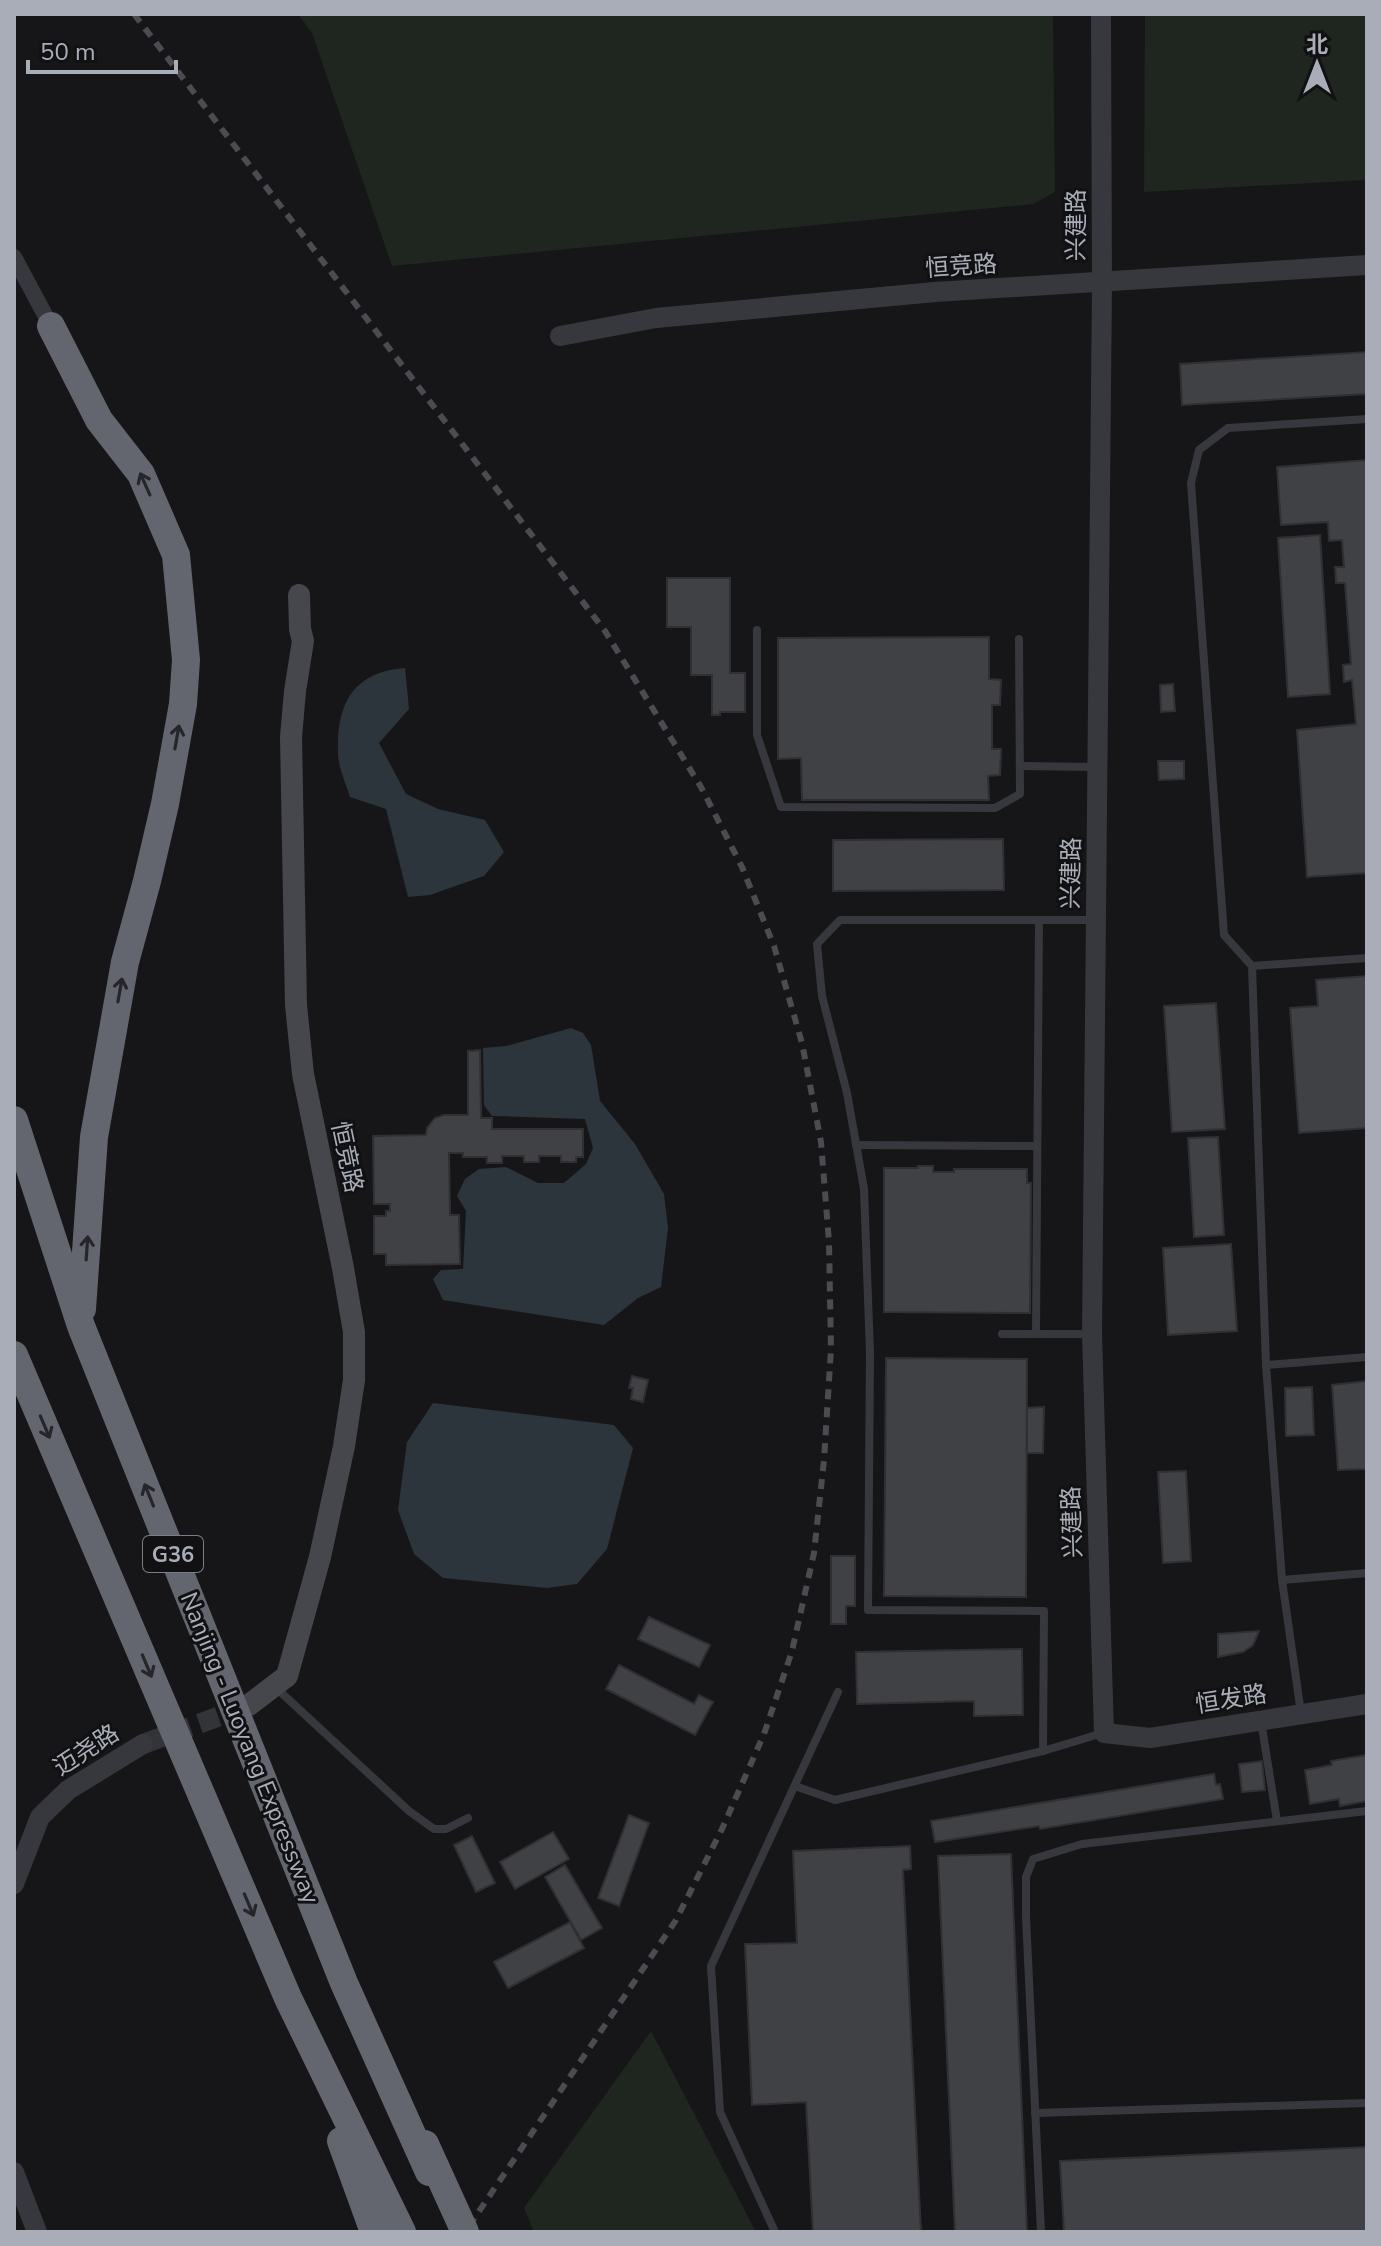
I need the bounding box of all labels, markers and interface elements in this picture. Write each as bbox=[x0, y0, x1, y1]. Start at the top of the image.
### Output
scale bar bbox=[28, 24, 176, 74]
north arrow bbox=[1277, 24, 1357, 104]
text: 北 bbox=[1306, 30, 1328, 60]
text: 50 m bbox=[40, 36, 96, 68]
street label: 兴建路 bbox=[1060, 189, 1092, 261]
street label: 恒竞路 bbox=[924, 248, 998, 284]
one-way arrow bbox=[137, 472, 152, 497]
one-way arrow bbox=[170, 725, 185, 750]
street label: 兴建路 bbox=[1054, 837, 1088, 909]
one-way arrow bbox=[113, 978, 128, 1003]
street label: 恒竞路 bbox=[324, 1118, 370, 1196]
one-way arrow bbox=[80, 1235, 95, 1262]
one-way arrow bbox=[38, 1414, 53, 1439]
one-way arrow bbox=[141, 1483, 155, 1508]
street label: 兴建路 bbox=[1055, 1485, 1089, 1559]
road number: G36 bbox=[143, 1536, 203, 1572]
street label: Nanjing - Luoyang Expressway bbox=[173, 1588, 327, 1909]
one-way arrow bbox=[140, 1653, 155, 1678]
street label: 恒发路 bbox=[1193, 1678, 1269, 1720]
street label: 迈尧路 bbox=[47, 1717, 125, 1783]
one-way arrow bbox=[242, 1892, 257, 1917]

